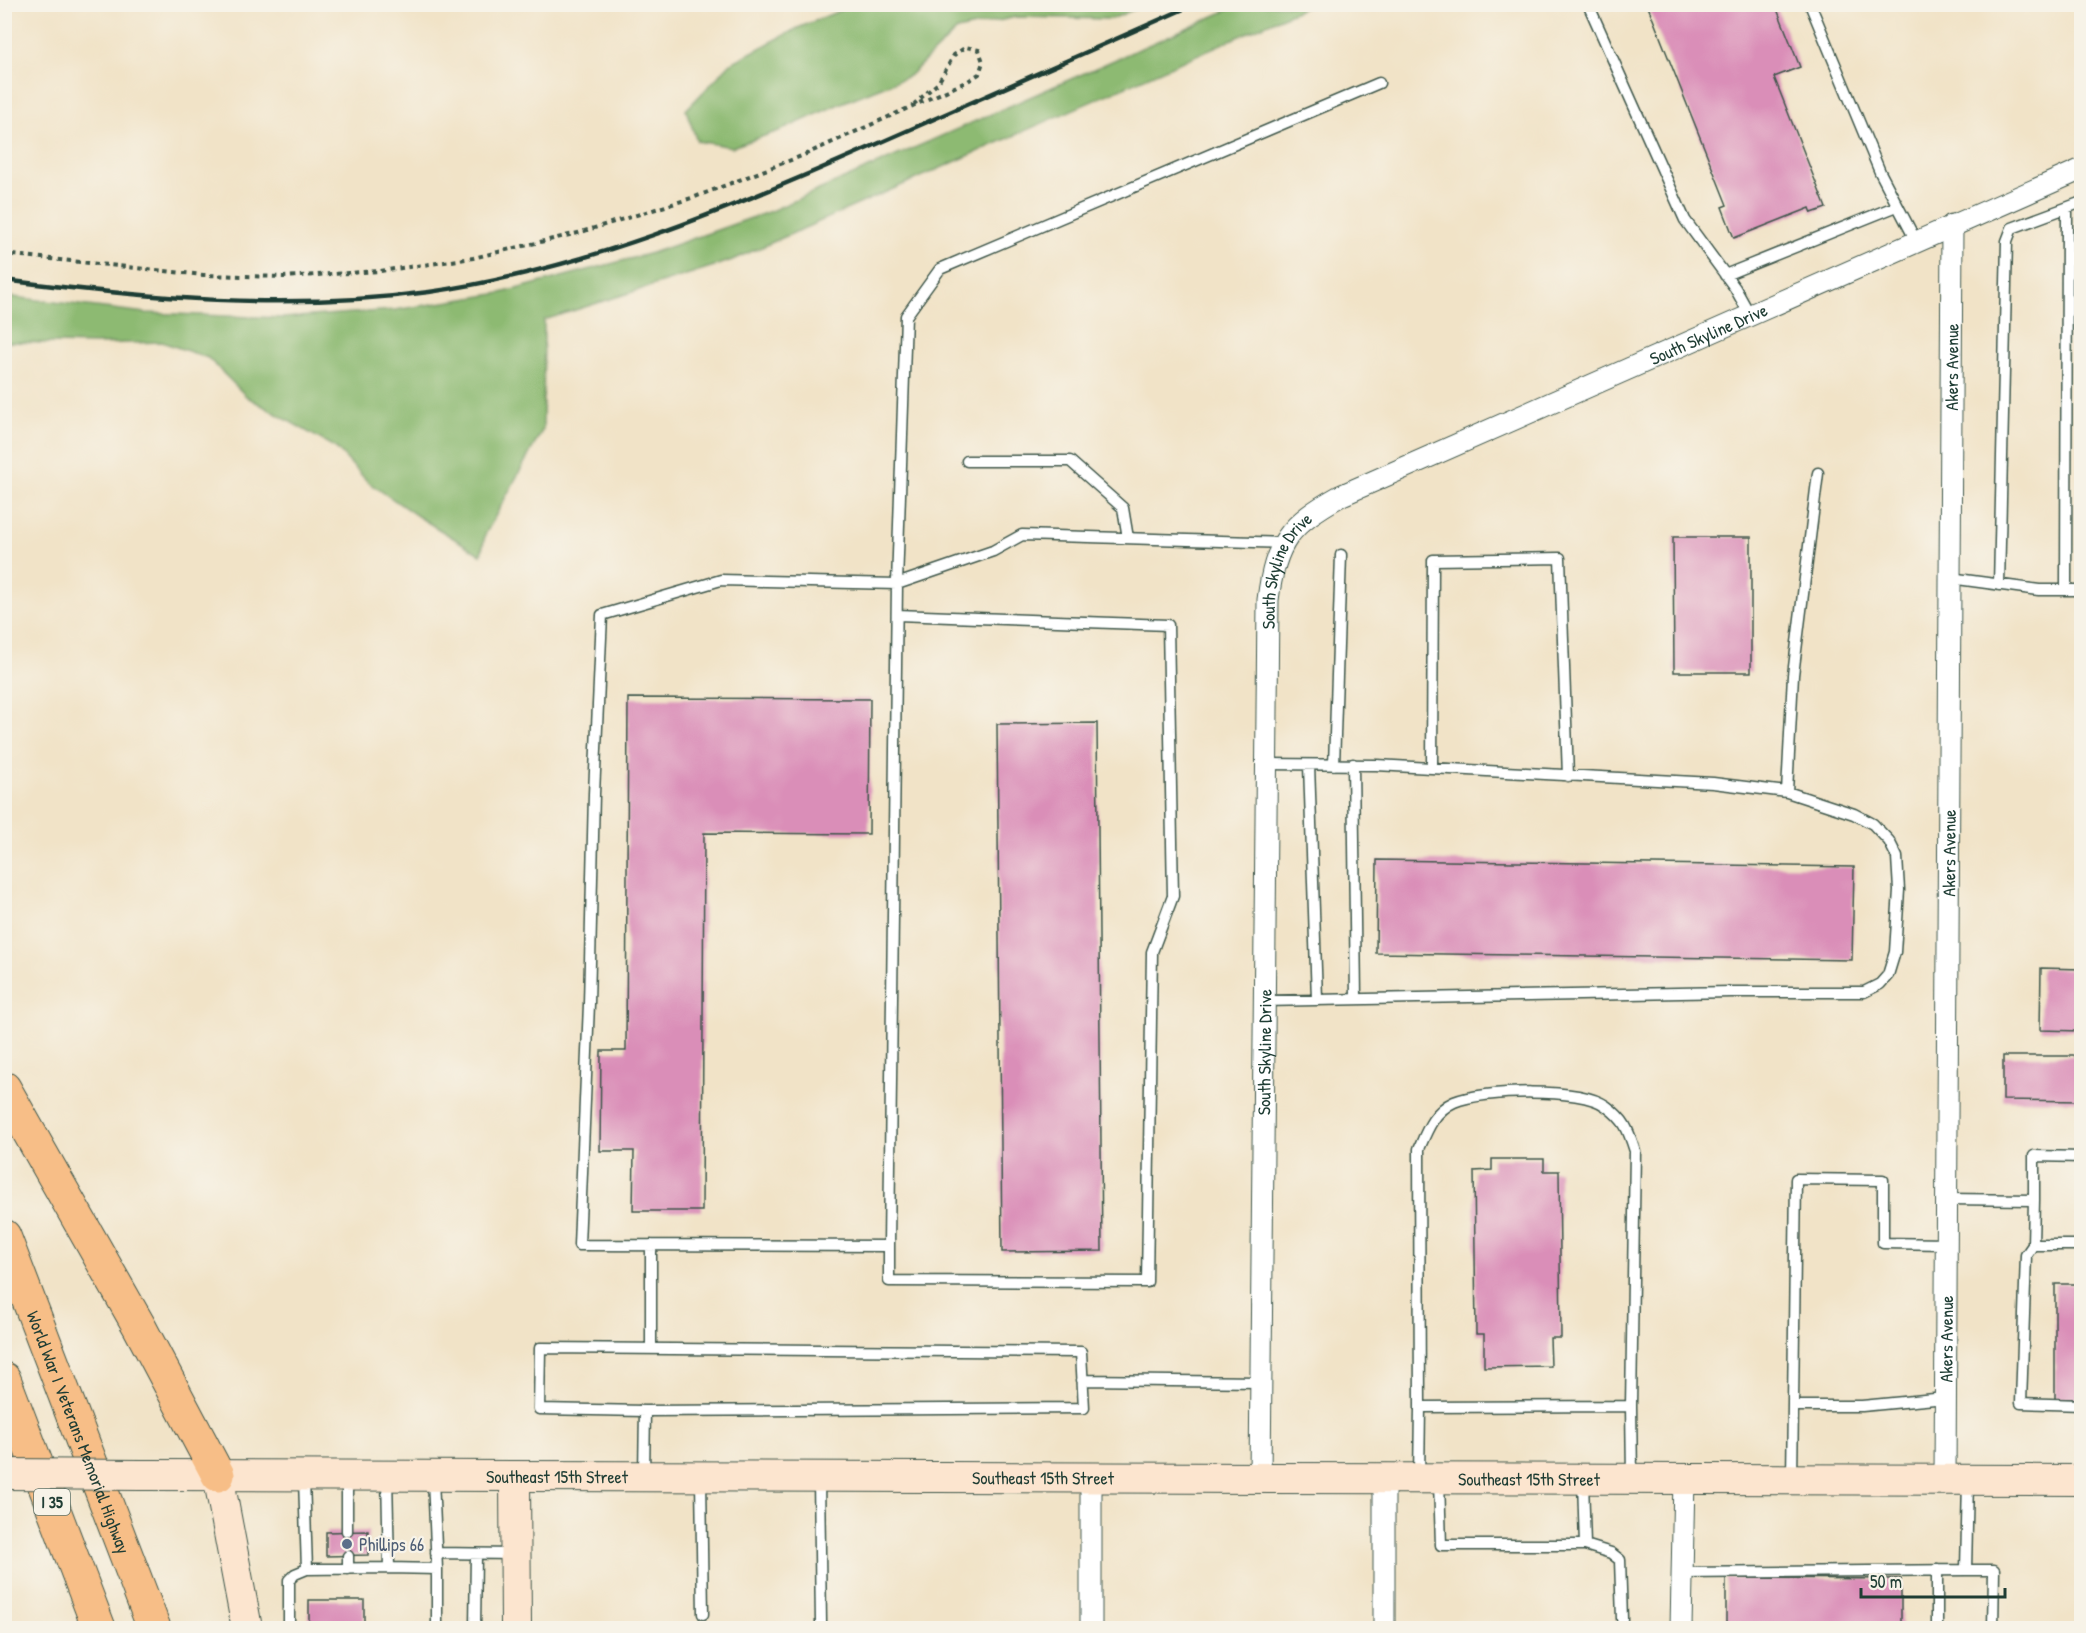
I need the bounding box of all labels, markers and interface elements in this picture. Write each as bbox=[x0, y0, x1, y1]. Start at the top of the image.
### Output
street label: South Skyline Drive bbox=[1645, 297, 1771, 371]
street label: Akers Avenue bbox=[1938, 323, 1964, 411]
street label: South Skyline Drive bbox=[1255, 506, 1317, 629]
street label: Akers Avenue bbox=[1936, 809, 1961, 897]
street label: South Skyline Drive bbox=[1251, 989, 1277, 1115]
street label: Akers Avenue bbox=[1933, 1295, 1959, 1383]
street label: World War I Veterans Memorial Highway bbox=[21, 1307, 137, 1558]
street label: Southeast 15th Street bbox=[486, 1463, 629, 1489]
street label: Southeast 15th Street bbox=[972, 1465, 1115, 1490]
street label: Southeast 15th Street bbox=[1458, 1466, 1601, 1491]
road number: I 35 bbox=[34, 1489, 70, 1515]
place label: Phillips 66 bbox=[359, 1532, 424, 1557]
marker: Phillips 66 bbox=[340, 1537, 354, 1551]
scale bar bbox=[1861, 1561, 2005, 1599]
text: 50 m bbox=[1870, 1569, 1902, 1594]

